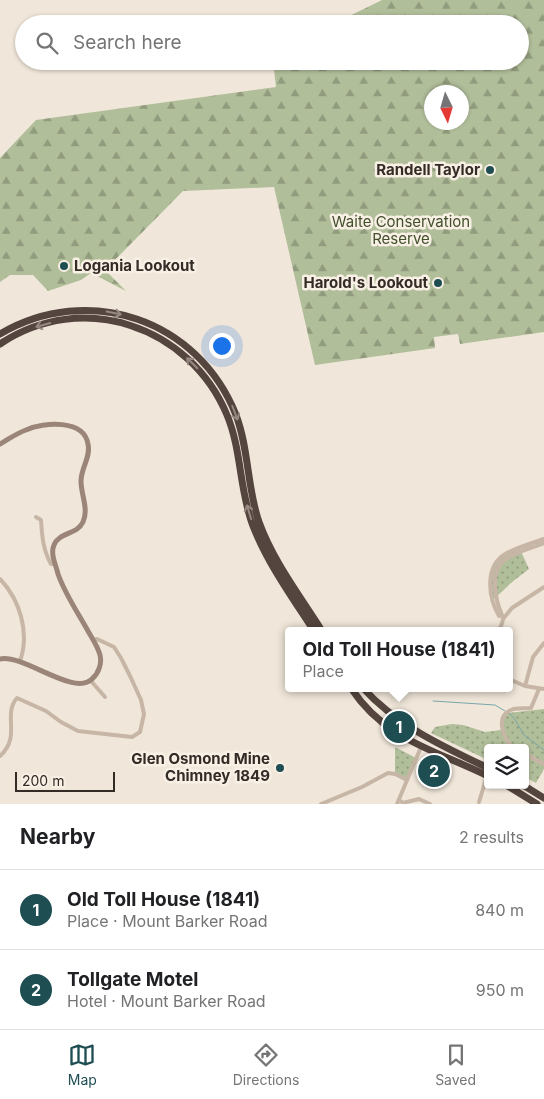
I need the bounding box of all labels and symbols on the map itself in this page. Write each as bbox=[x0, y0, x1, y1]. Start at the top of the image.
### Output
north arrow bbox=[424, 85, 469, 130]
place label: Randell Taylor bbox=[376, 160, 480, 179]
marker: Randell Taylor bbox=[484, 164, 496, 176]
park label: Waite Conservation Reserve bbox=[332, 212, 470, 248]
place label: Logania Lookout bbox=[74, 256, 195, 275]
marker: Logania Lookout bbox=[58, 260, 70, 272]
place label: Harold's Lookout bbox=[303, 273, 428, 292]
marker: Harold's Lookout bbox=[432, 277, 444, 289]
one-way arrow bbox=[106, 308, 122, 318]
one-way arrow bbox=[35, 320, 51, 330]
your location bbox=[209, 333, 235, 359]
one-way arrow bbox=[186, 357, 199, 369]
one-way arrow bbox=[231, 404, 240, 420]
one-way arrow bbox=[243, 504, 253, 520]
pin: 1 bbox=[383, 708, 415, 746]
place label: Glen Osmond Mine Chimney 1849 bbox=[131, 749, 270, 785]
pin: 2 bbox=[418, 752, 450, 790]
marker: Glen Osmond Mine Chimney 1849 bbox=[274, 762, 286, 774]
scale bar bbox=[15, 769, 115, 792]

